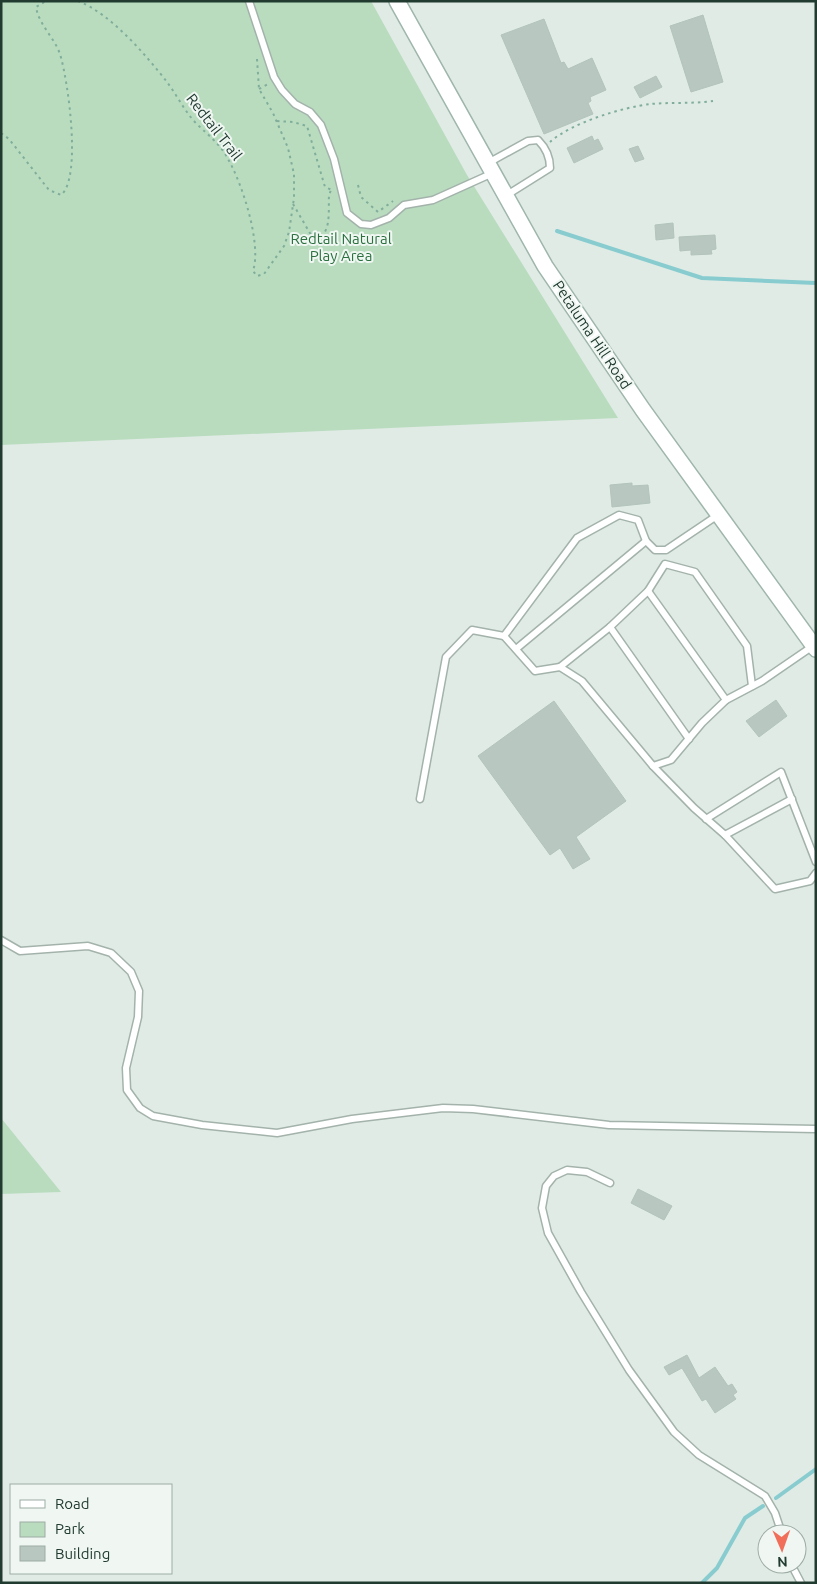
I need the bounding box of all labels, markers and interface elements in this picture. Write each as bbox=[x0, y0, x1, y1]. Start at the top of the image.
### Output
street label: Redtail Trail bbox=[183, 90, 246, 163]
park label: Redtail Natural Play Area bbox=[290, 230, 392, 264]
street label: Petaluma Hill Road bbox=[550, 277, 635, 392]
legend bbox=[10, 1484, 172, 1574]
text: Road bbox=[55, 1495, 90, 1512]
text: Park bbox=[55, 1520, 85, 1537]
north arrow bbox=[757, 1524, 807, 1574]
text: Building bbox=[55, 1545, 110, 1562]
text: N bbox=[777, 1554, 788, 1570]

